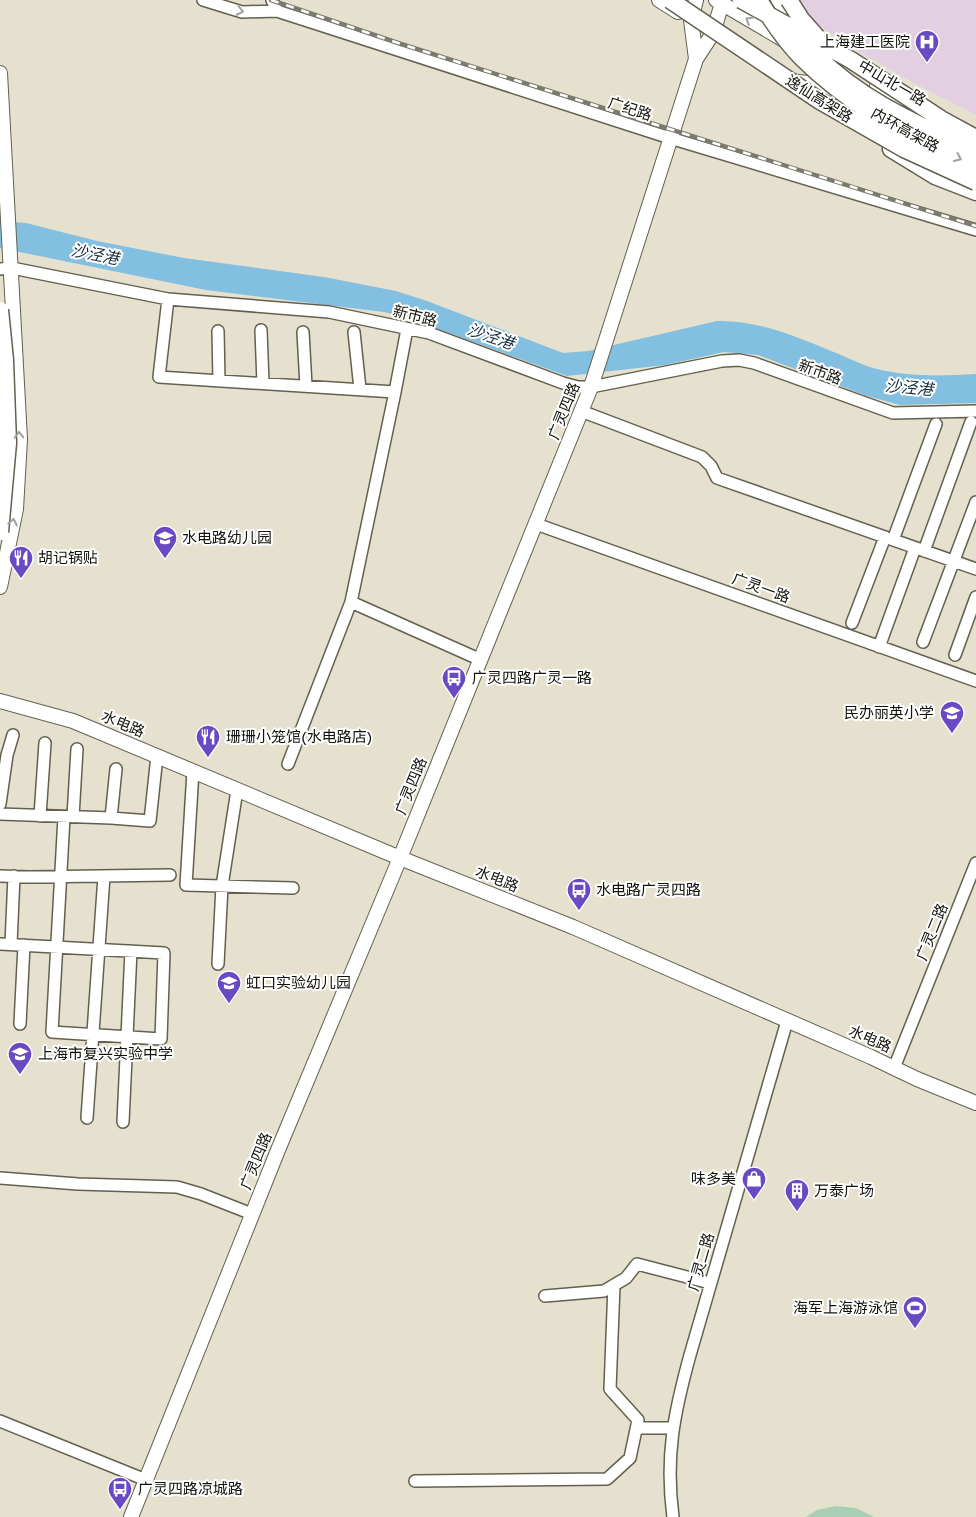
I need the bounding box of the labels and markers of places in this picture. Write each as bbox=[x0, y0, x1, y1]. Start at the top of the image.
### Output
hospital icon: 上海建工医院 bbox=[914, 29, 940, 63]
place label: 上海建工医院 bbox=[820, 32, 910, 50]
school or university icon: 水电路幼儿园 bbox=[152, 525, 178, 559]
place label: 水电路幼儿园 bbox=[182, 528, 272, 546]
restaurant icon: 胡记锅贴 bbox=[8, 545, 34, 579]
place label: 胡记锅贴 bbox=[38, 548, 98, 566]
bus stop icon: 广灵四路广灵一路 bbox=[441, 665, 467, 699]
place label: 广灵四路广灵一路 bbox=[472, 668, 592, 686]
school or university icon: 民办丽英小学 bbox=[939, 700, 965, 734]
place label: 民办丽英小学 bbox=[844, 703, 934, 721]
restaurant icon: 珊珊小笼馆(水电路店) bbox=[195, 724, 221, 758]
place label: 珊珊小笼馆(水电路店) bbox=[226, 727, 372, 745]
bus stop icon: 水电路广灵四路 bbox=[566, 877, 592, 911]
place label: 水电路广灵四路 bbox=[596, 880, 701, 898]
school or university icon: 虹口实验幼儿园 bbox=[216, 970, 242, 1004]
place label: 虹口实验幼儿园 bbox=[246, 973, 351, 991]
school or university icon: 上海市复兴实验中学 bbox=[7, 1041, 33, 1075]
place label: 上海市复兴实验中学 bbox=[38, 1044, 173, 1062]
shop icon: 味多美 bbox=[741, 1166, 767, 1200]
place label: 味多美 bbox=[691, 1169, 736, 1187]
building icon: 万泰广场 bbox=[784, 1178, 810, 1212]
place label: 万泰广场 bbox=[814, 1181, 874, 1199]
sports icon: 海军上海游泳馆 bbox=[902, 1295, 928, 1329]
place label: 海军上海游泳馆 bbox=[793, 1298, 898, 1316]
bus stop icon: 广灵四路凉城路 bbox=[107, 1476, 133, 1510]
place label: 广灵四路凉城路 bbox=[138, 1479, 243, 1497]

